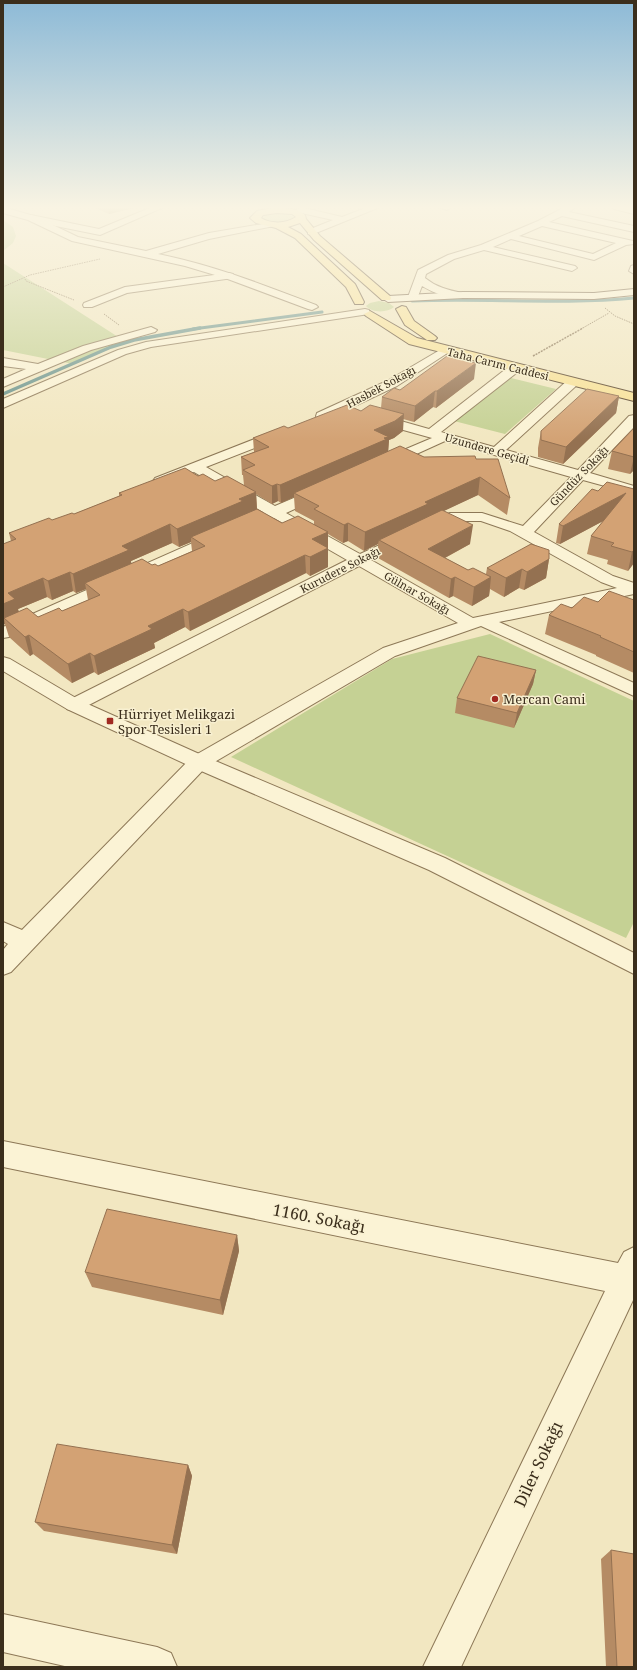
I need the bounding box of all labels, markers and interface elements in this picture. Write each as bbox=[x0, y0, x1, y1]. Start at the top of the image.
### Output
street label: Taha Carım Caddesi bbox=[446, 344, 551, 384]
street label: Hasbek Sokağı bbox=[344, 362, 418, 411]
street label: Uzundere Geçidi bbox=[443, 429, 532, 468]
street label: Gündüz Sokağı bbox=[546, 442, 612, 509]
street label: Kurudere Sokağı bbox=[297, 543, 383, 596]
street label: Gülnar Sokağı bbox=[381, 568, 453, 618]
place label: Mercan Cami bbox=[503, 690, 586, 708]
marker: Mercan Cami bbox=[490, 694, 500, 704]
place label: Hürriyet Melikgazi Spor Tesisleri 1 bbox=[118, 705, 235, 738]
marker: Hürriyet Melikgazi Spor Tesisleri 1 bbox=[105, 716, 115, 726]
street label: 1160. Sokağı bbox=[271, 1198, 367, 1238]
street label: Diler Sokağı bbox=[509, 1418, 567, 1510]

